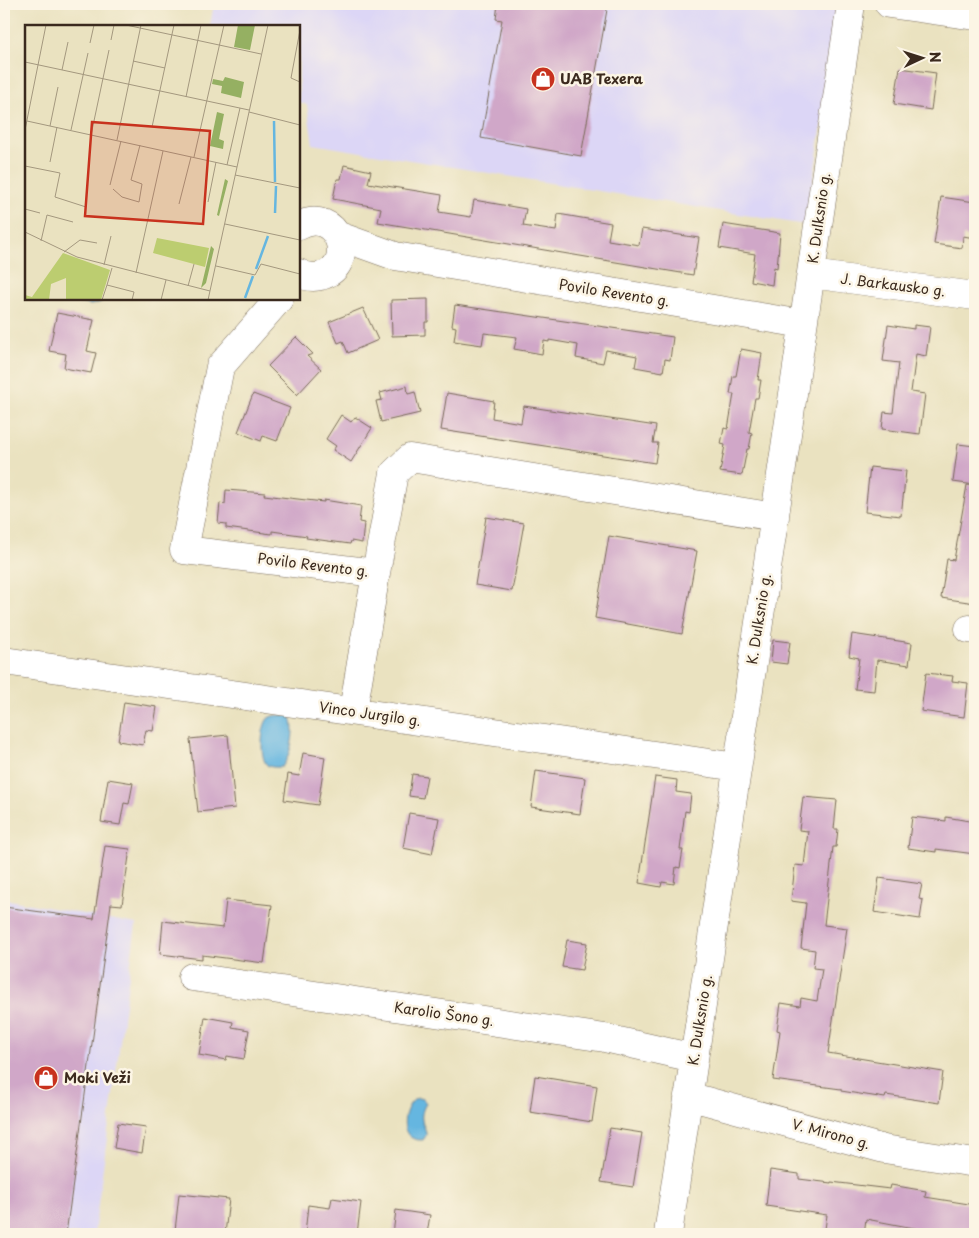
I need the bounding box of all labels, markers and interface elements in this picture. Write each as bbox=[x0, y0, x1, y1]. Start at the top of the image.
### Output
inset map bbox=[25, 25, 300, 300]
north arrow bbox=[896, 32, 946, 82]
text: N bbox=[925, 51, 946, 63]
shop icon: UAB Texera bbox=[530, 66, 556, 92]
place label: UAB Texera bbox=[560, 68, 643, 89]
street label: K. Dulksnio g. bbox=[802, 171, 835, 265]
street label: J. Barkausko g. bbox=[840, 268, 947, 301]
street label: Povilo Revento g. bbox=[557, 273, 671, 312]
street label: Povilo Revento g. bbox=[256, 547, 370, 582]
street label: K. Dulksnio g. bbox=[741, 572, 776, 666]
street label: Vinco Jurgilo g. bbox=[318, 696, 422, 731]
street label: K. Dulksnio g. bbox=[682, 973, 717, 1067]
street label: Karolio Šono g. bbox=[393, 996, 495, 1031]
shop icon: Moki Veži bbox=[33, 1065, 59, 1091]
place label: Moki Veži bbox=[64, 1067, 131, 1088]
street label: V. Mirono g. bbox=[790, 1113, 873, 1154]

